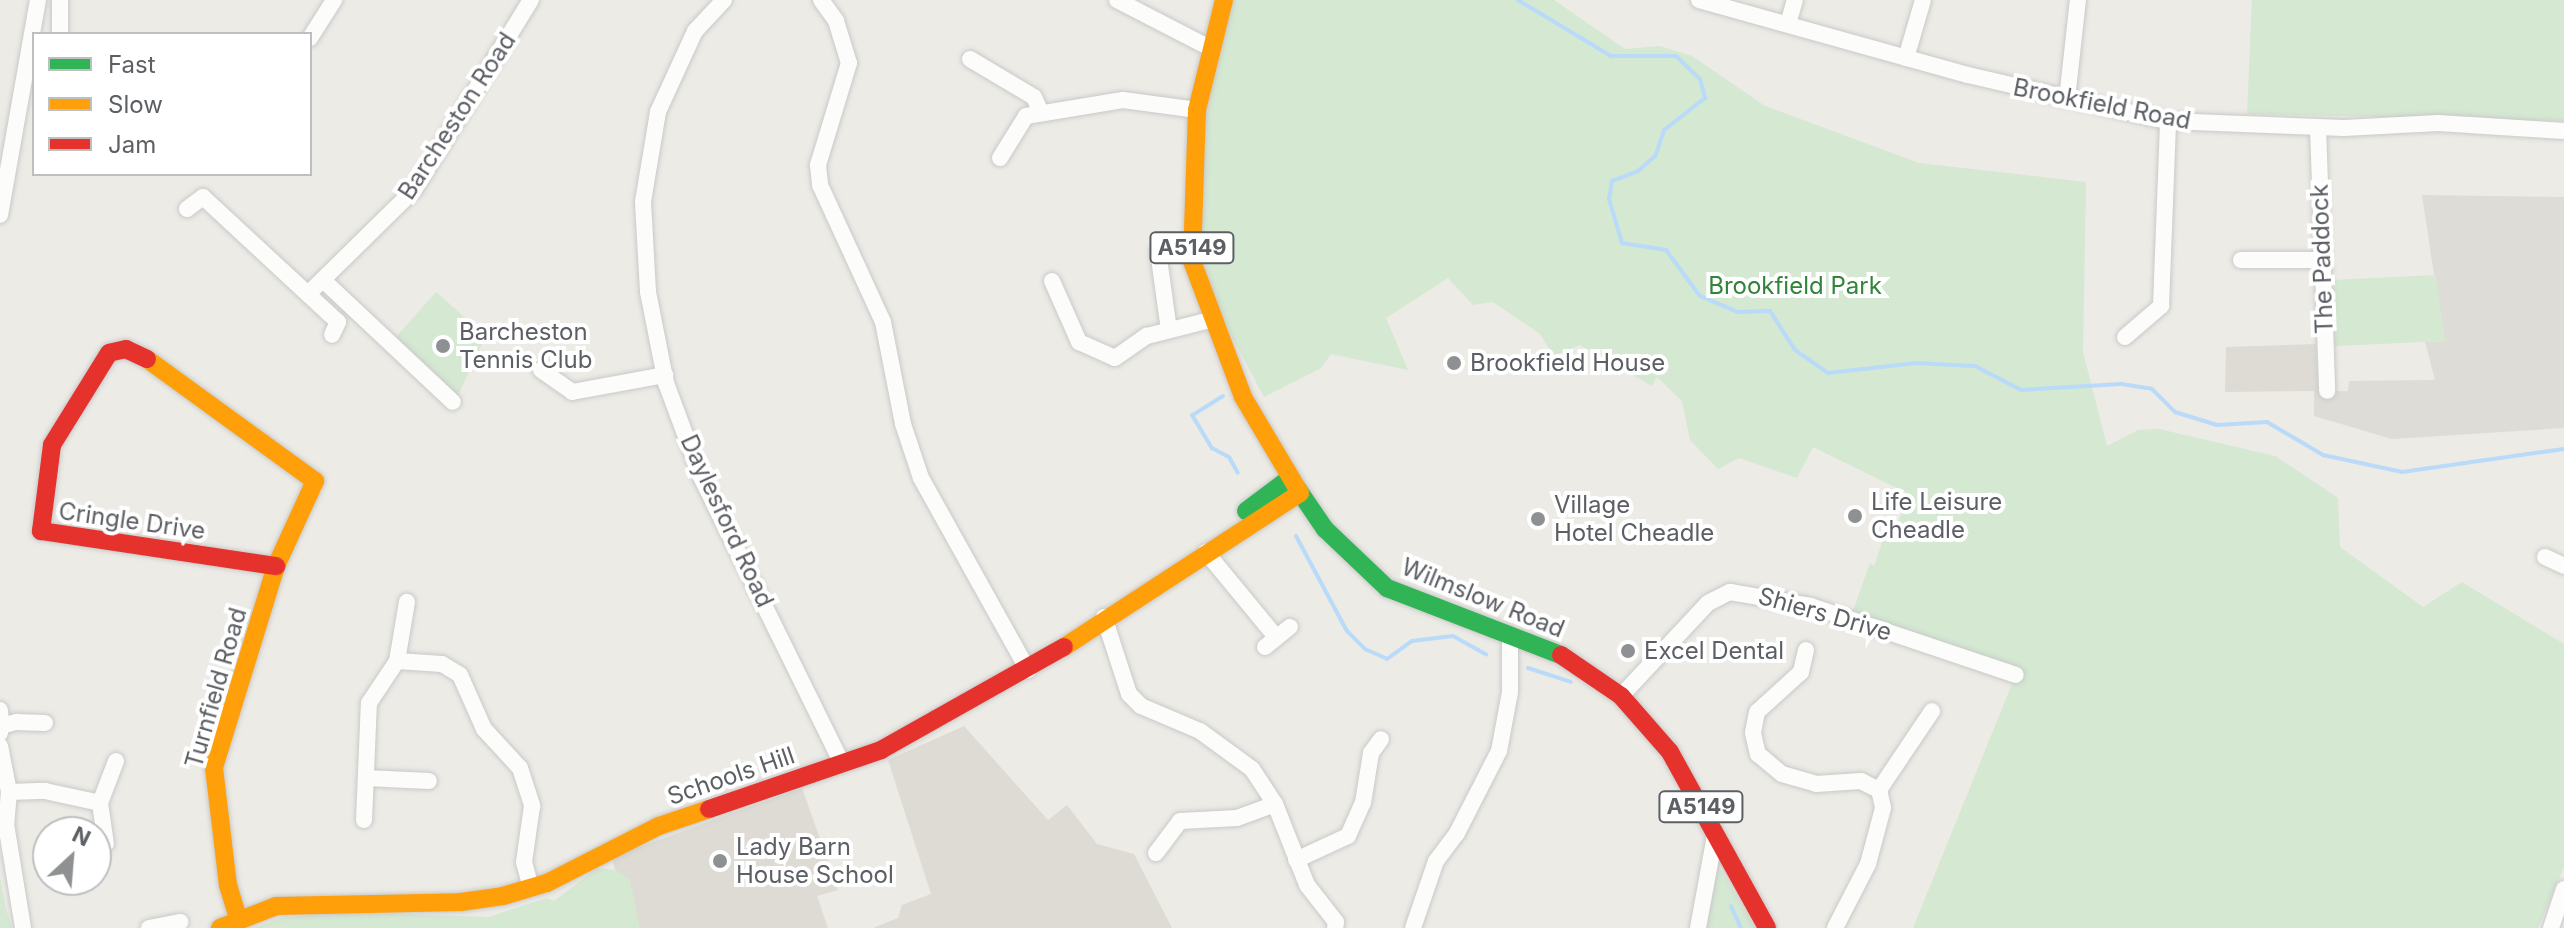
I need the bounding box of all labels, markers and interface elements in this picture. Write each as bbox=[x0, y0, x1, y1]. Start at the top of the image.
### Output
street label: Barcheston Road bbox=[392, 27, 522, 205]
legend bbox=[32, 32, 312, 176]
text: Fast bbox=[108, 50, 156, 79]
street label: Brookfield Road bbox=[2011, 73, 2193, 135]
text: Slow bbox=[108, 90, 163, 119]
text: Jam bbox=[108, 130, 156, 159]
street label: The Paddock bbox=[2305, 184, 2339, 334]
road number: A5149 bbox=[1148, 230, 1236, 266]
park label: Brookfield Park bbox=[1708, 272, 1882, 300]
place label: Barcheston Tennis Club bbox=[459, 318, 592, 374]
marker: Barcheston Tennis Club bbox=[434, 337, 452, 355]
place label: Brookfield House bbox=[1470, 349, 1665, 377]
marker: Brookfield House bbox=[1445, 354, 1463, 372]
street label: Daylesford Road bbox=[674, 430, 780, 612]
place label: Life Leisure Cheadle bbox=[1871, 488, 2002, 544]
place label: Village Hotel Cheadle bbox=[1554, 491, 1714, 547]
street label: Cringle Drive bbox=[57, 496, 207, 546]
marker: Life Leisure Cheadle bbox=[1846, 507, 1864, 525]
marker: Village Hotel Cheadle bbox=[1529, 510, 1547, 528]
street label: Wilmslow Road bbox=[1397, 552, 1569, 644]
street label: Shiers Drive bbox=[1755, 581, 1895, 647]
street label: Turnfield Road bbox=[179, 605, 253, 771]
place label: Excel Dental bbox=[1644, 637, 1784, 665]
marker: Excel Dental bbox=[1619, 642, 1637, 660]
street label: Schools Hill bbox=[664, 741, 798, 811]
road number: A5149 bbox=[1657, 789, 1745, 825]
north arrow bbox=[32, 816, 112, 896]
text: N bbox=[68, 821, 95, 852]
place label: Lady Barn House School bbox=[736, 833, 894, 889]
marker: Lady Barn House School bbox=[711, 852, 729, 870]

